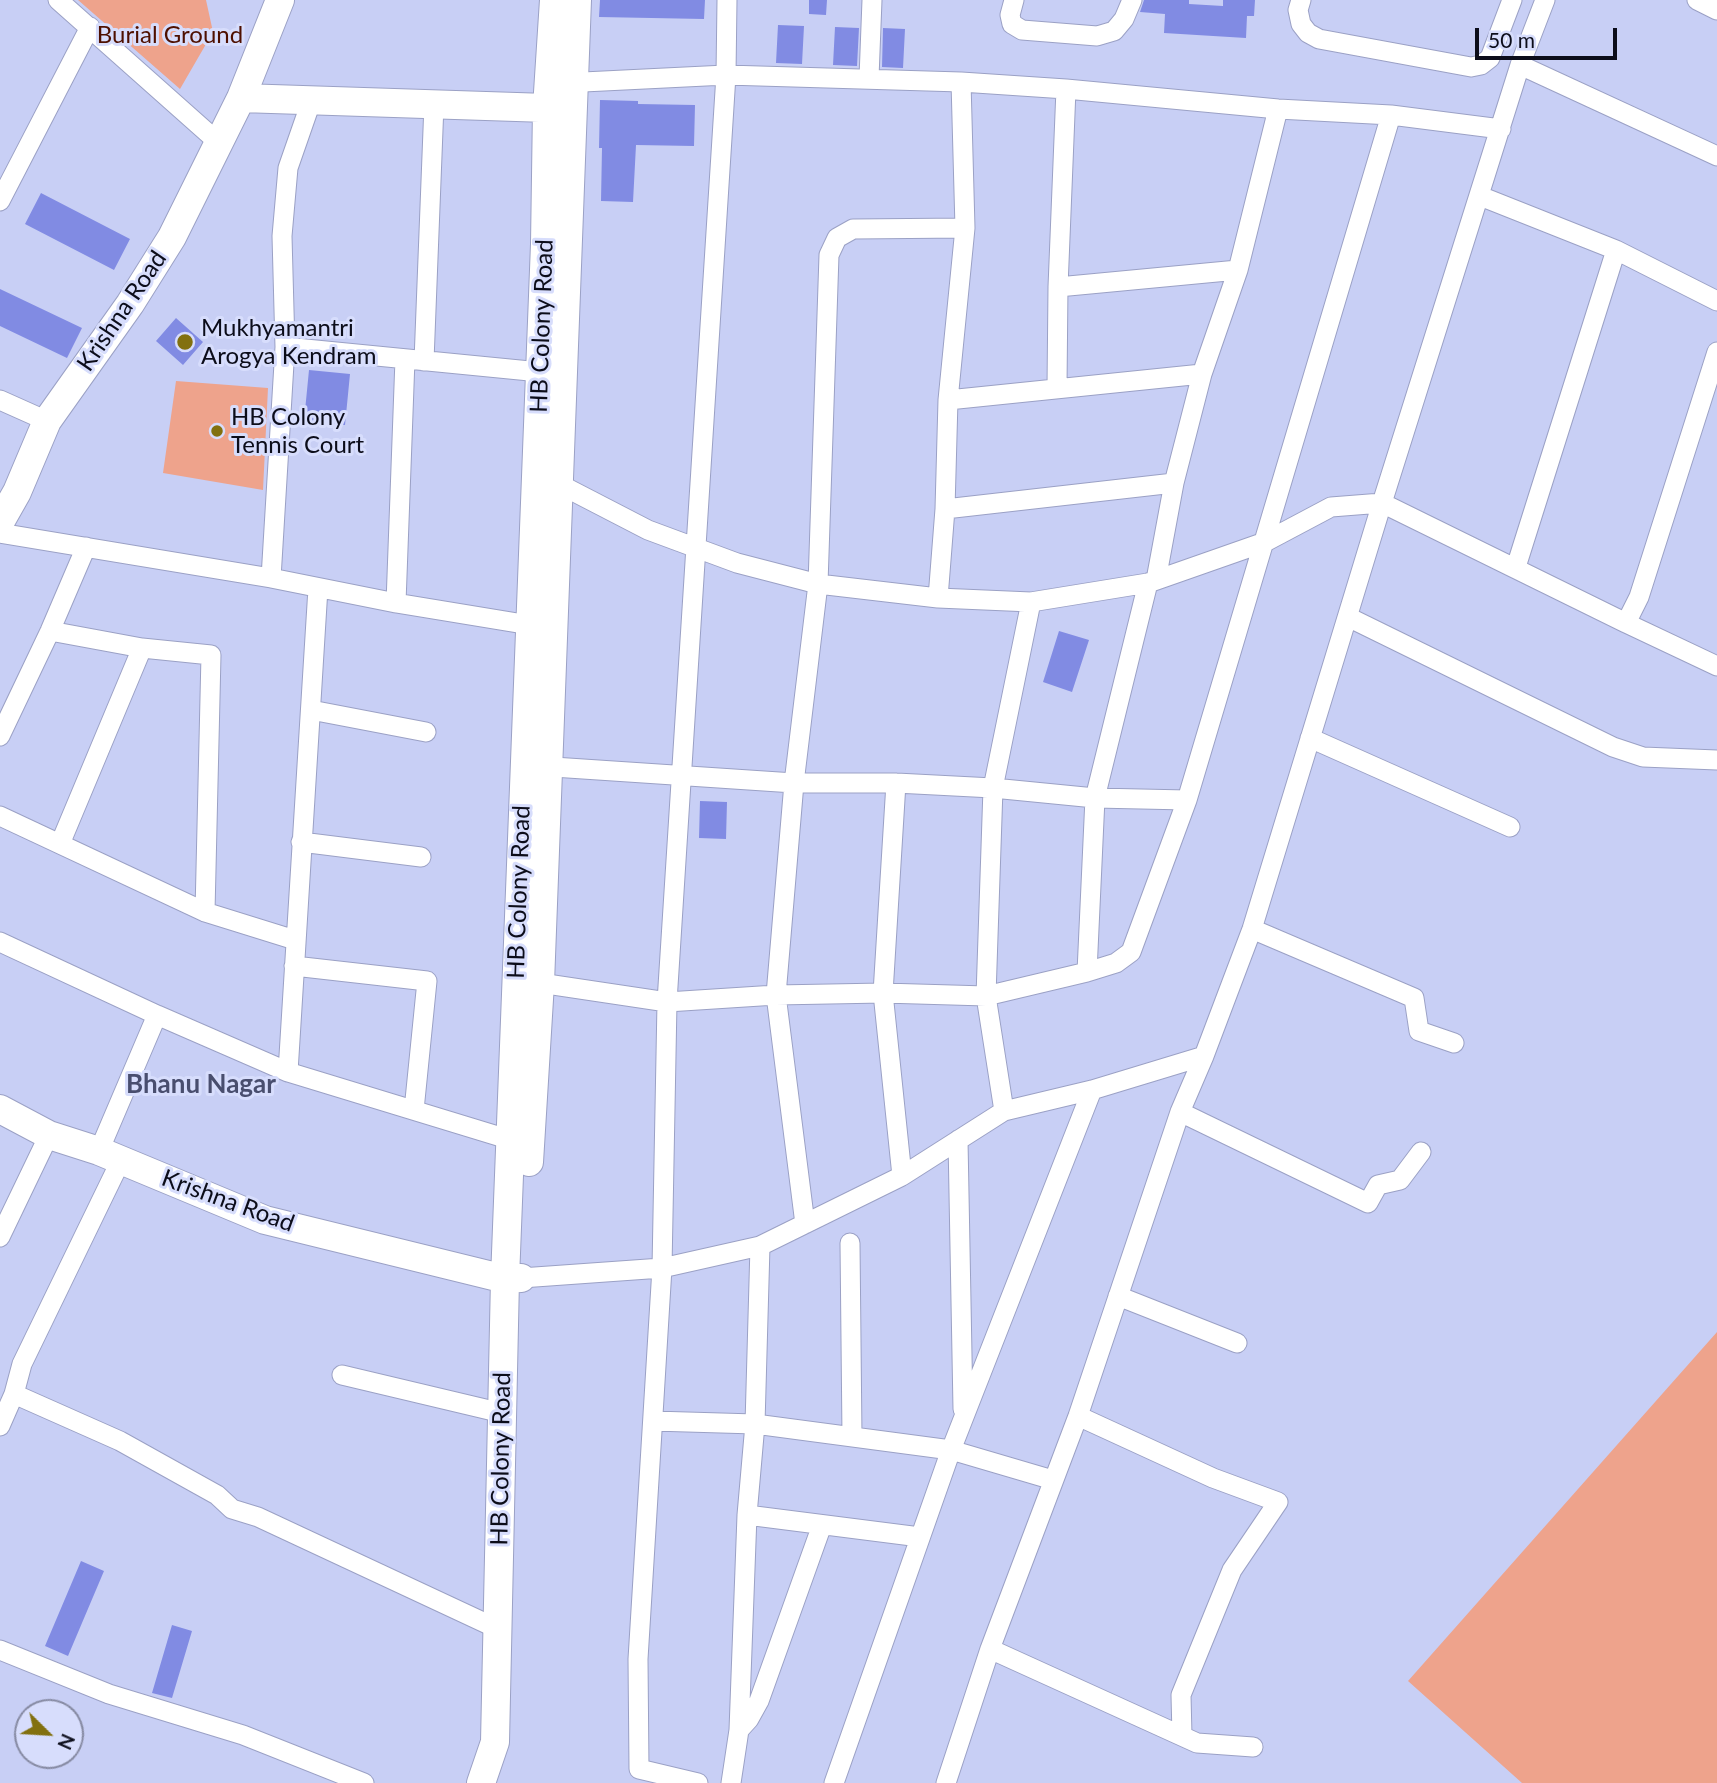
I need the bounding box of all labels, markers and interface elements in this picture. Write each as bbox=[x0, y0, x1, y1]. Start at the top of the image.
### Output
scale bar bbox=[1479, 14, 1621, 58]
park label: Burial Ground bbox=[97, 21, 243, 49]
text: 50 m bbox=[1488, 27, 1535, 52]
street label: HB Colony Road bbox=[525, 239, 559, 413]
street label: Krishna Road bbox=[71, 245, 173, 377]
place label: Mukhyamantri Arogya Kendram bbox=[201, 314, 376, 370]
marker: Mukhyamantri Arogya Kendram bbox=[175, 332, 195, 352]
place label: HB Colony Tennis Court bbox=[231, 403, 364, 459]
marker: HB Colony Tennis Court bbox=[209, 423, 225, 439]
street label: HB Colony Road bbox=[502, 805, 536, 979]
district label: Bhanu Nagar bbox=[126, 1069, 276, 1101]
street label: Krishna Road bbox=[158, 1164, 298, 1238]
street label: HB Colony Road bbox=[485, 1372, 517, 1546]
north arrow bbox=[14, 1699, 84, 1769]
text: N bbox=[53, 1731, 80, 1753]

